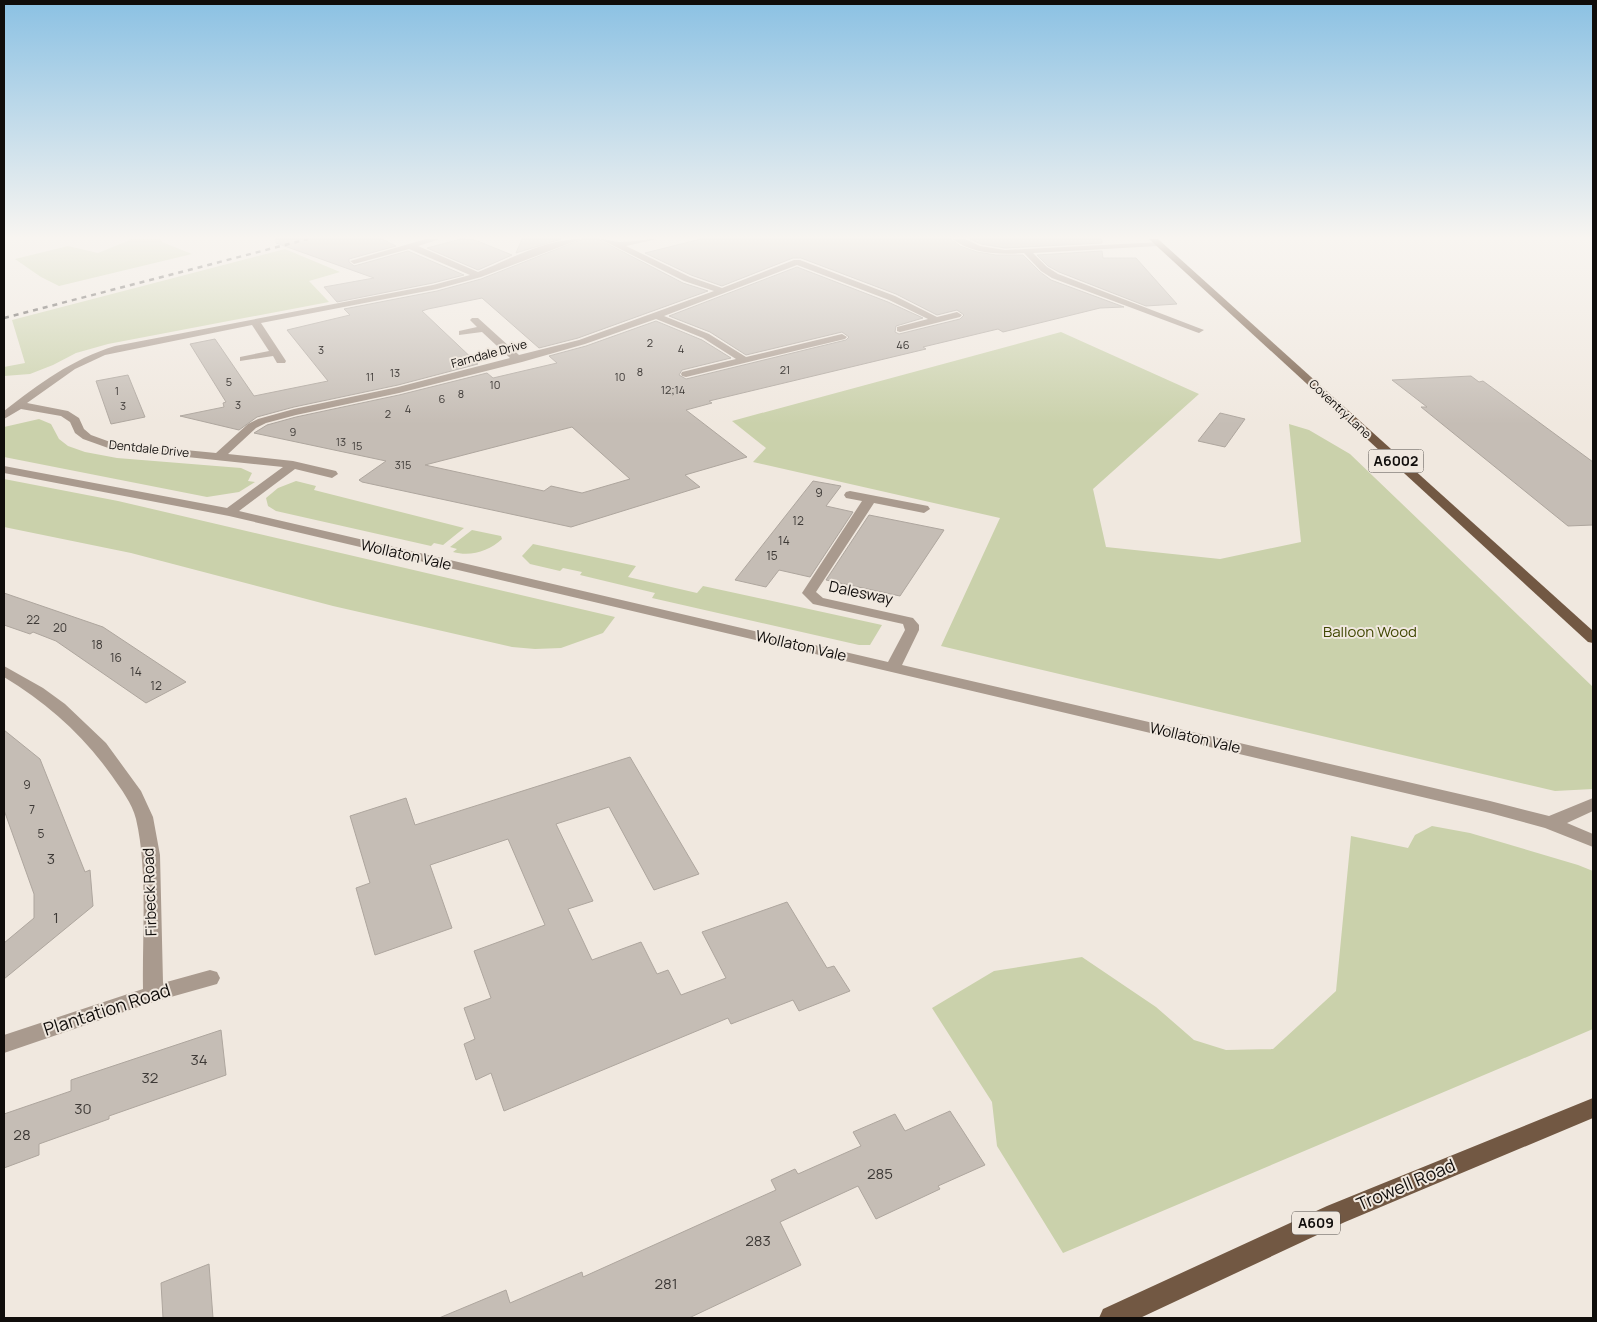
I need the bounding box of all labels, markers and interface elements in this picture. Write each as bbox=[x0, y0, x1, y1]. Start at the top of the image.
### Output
street label: Farndale Drive bbox=[449, 335, 529, 372]
house number: 2 bbox=[647, 335, 653, 350]
house number: 46 bbox=[896, 337, 910, 352]
house number: 4 bbox=[678, 341, 684, 356]
house number: 3 bbox=[318, 342, 324, 357]
house number: 21 bbox=[780, 362, 790, 377]
house number: 8 bbox=[637, 364, 643, 379]
house number: 13 bbox=[390, 365, 400, 380]
house number: 11 bbox=[366, 369, 374, 384]
house number: 10 bbox=[614, 369, 626, 384]
house number: 5 bbox=[226, 374, 232, 389]
street label: Coventry Lane bbox=[1305, 375, 1375, 442]
house number: 10 bbox=[489, 377, 501, 392]
house number: 12;14 bbox=[661, 382, 685, 397]
house number: 1 bbox=[115, 383, 119, 398]
house number: 8 bbox=[458, 386, 464, 401]
house number: 6 bbox=[439, 391, 446, 406]
house number: 3 bbox=[235, 397, 241, 412]
house number: 3 bbox=[120, 398, 126, 413]
house number: 4 bbox=[405, 401, 411, 416]
house number: 2 bbox=[385, 406, 391, 421]
house number: 9 bbox=[290, 424, 297, 439]
house number: 13 bbox=[336, 434, 346, 449]
street label: Dentdale Drive bbox=[108, 436, 190, 461]
house number: 15 bbox=[352, 438, 362, 453]
road number: A6002 bbox=[1368, 450, 1424, 472]
house number: 315 bbox=[395, 457, 411, 472]
house number: 9 bbox=[815, 484, 823, 501]
house number: 12 bbox=[792, 512, 804, 529]
house number: 14 bbox=[778, 532, 790, 549]
street label: Wollaton Vale bbox=[359, 534, 454, 575]
house number: 15 bbox=[766, 547, 778, 564]
street label: Dalesway bbox=[827, 575, 895, 610]
house number: 22 bbox=[26, 611, 40, 628]
house number: 20 bbox=[53, 619, 67, 636]
park label: Balloon Wood bbox=[1323, 621, 1417, 642]
street label: Wollaton Vale bbox=[754, 625, 849, 666]
house number: 18 bbox=[91, 636, 103, 653]
house number: 16 bbox=[110, 649, 122, 666]
house number: 14 bbox=[130, 663, 142, 680]
house number: 12 bbox=[150, 677, 162, 694]
street label: Wollaton Vale bbox=[1148, 717, 1243, 758]
house number: 9 bbox=[23, 776, 31, 793]
house number: 7 bbox=[29, 801, 35, 818]
house number: 5 bbox=[38, 825, 45, 842]
street label: Firbeck Road bbox=[137, 847, 162, 937]
house number: 3 bbox=[47, 848, 55, 869]
house number: 1 bbox=[53, 907, 59, 928]
street label: Plantation Road bbox=[40, 977, 173, 1041]
house number: 34 bbox=[190, 1049, 208, 1070]
house number: 32 bbox=[142, 1067, 158, 1088]
house number: 30 bbox=[74, 1098, 92, 1119]
house number: 28 bbox=[13, 1124, 31, 1145]
street label: Trowell Road bbox=[1353, 1153, 1459, 1216]
house number: 285 bbox=[867, 1163, 893, 1184]
road number: A609 bbox=[1292, 1212, 1340, 1234]
house number: 283 bbox=[745, 1230, 771, 1251]
house number: 281 bbox=[654, 1273, 678, 1294]

